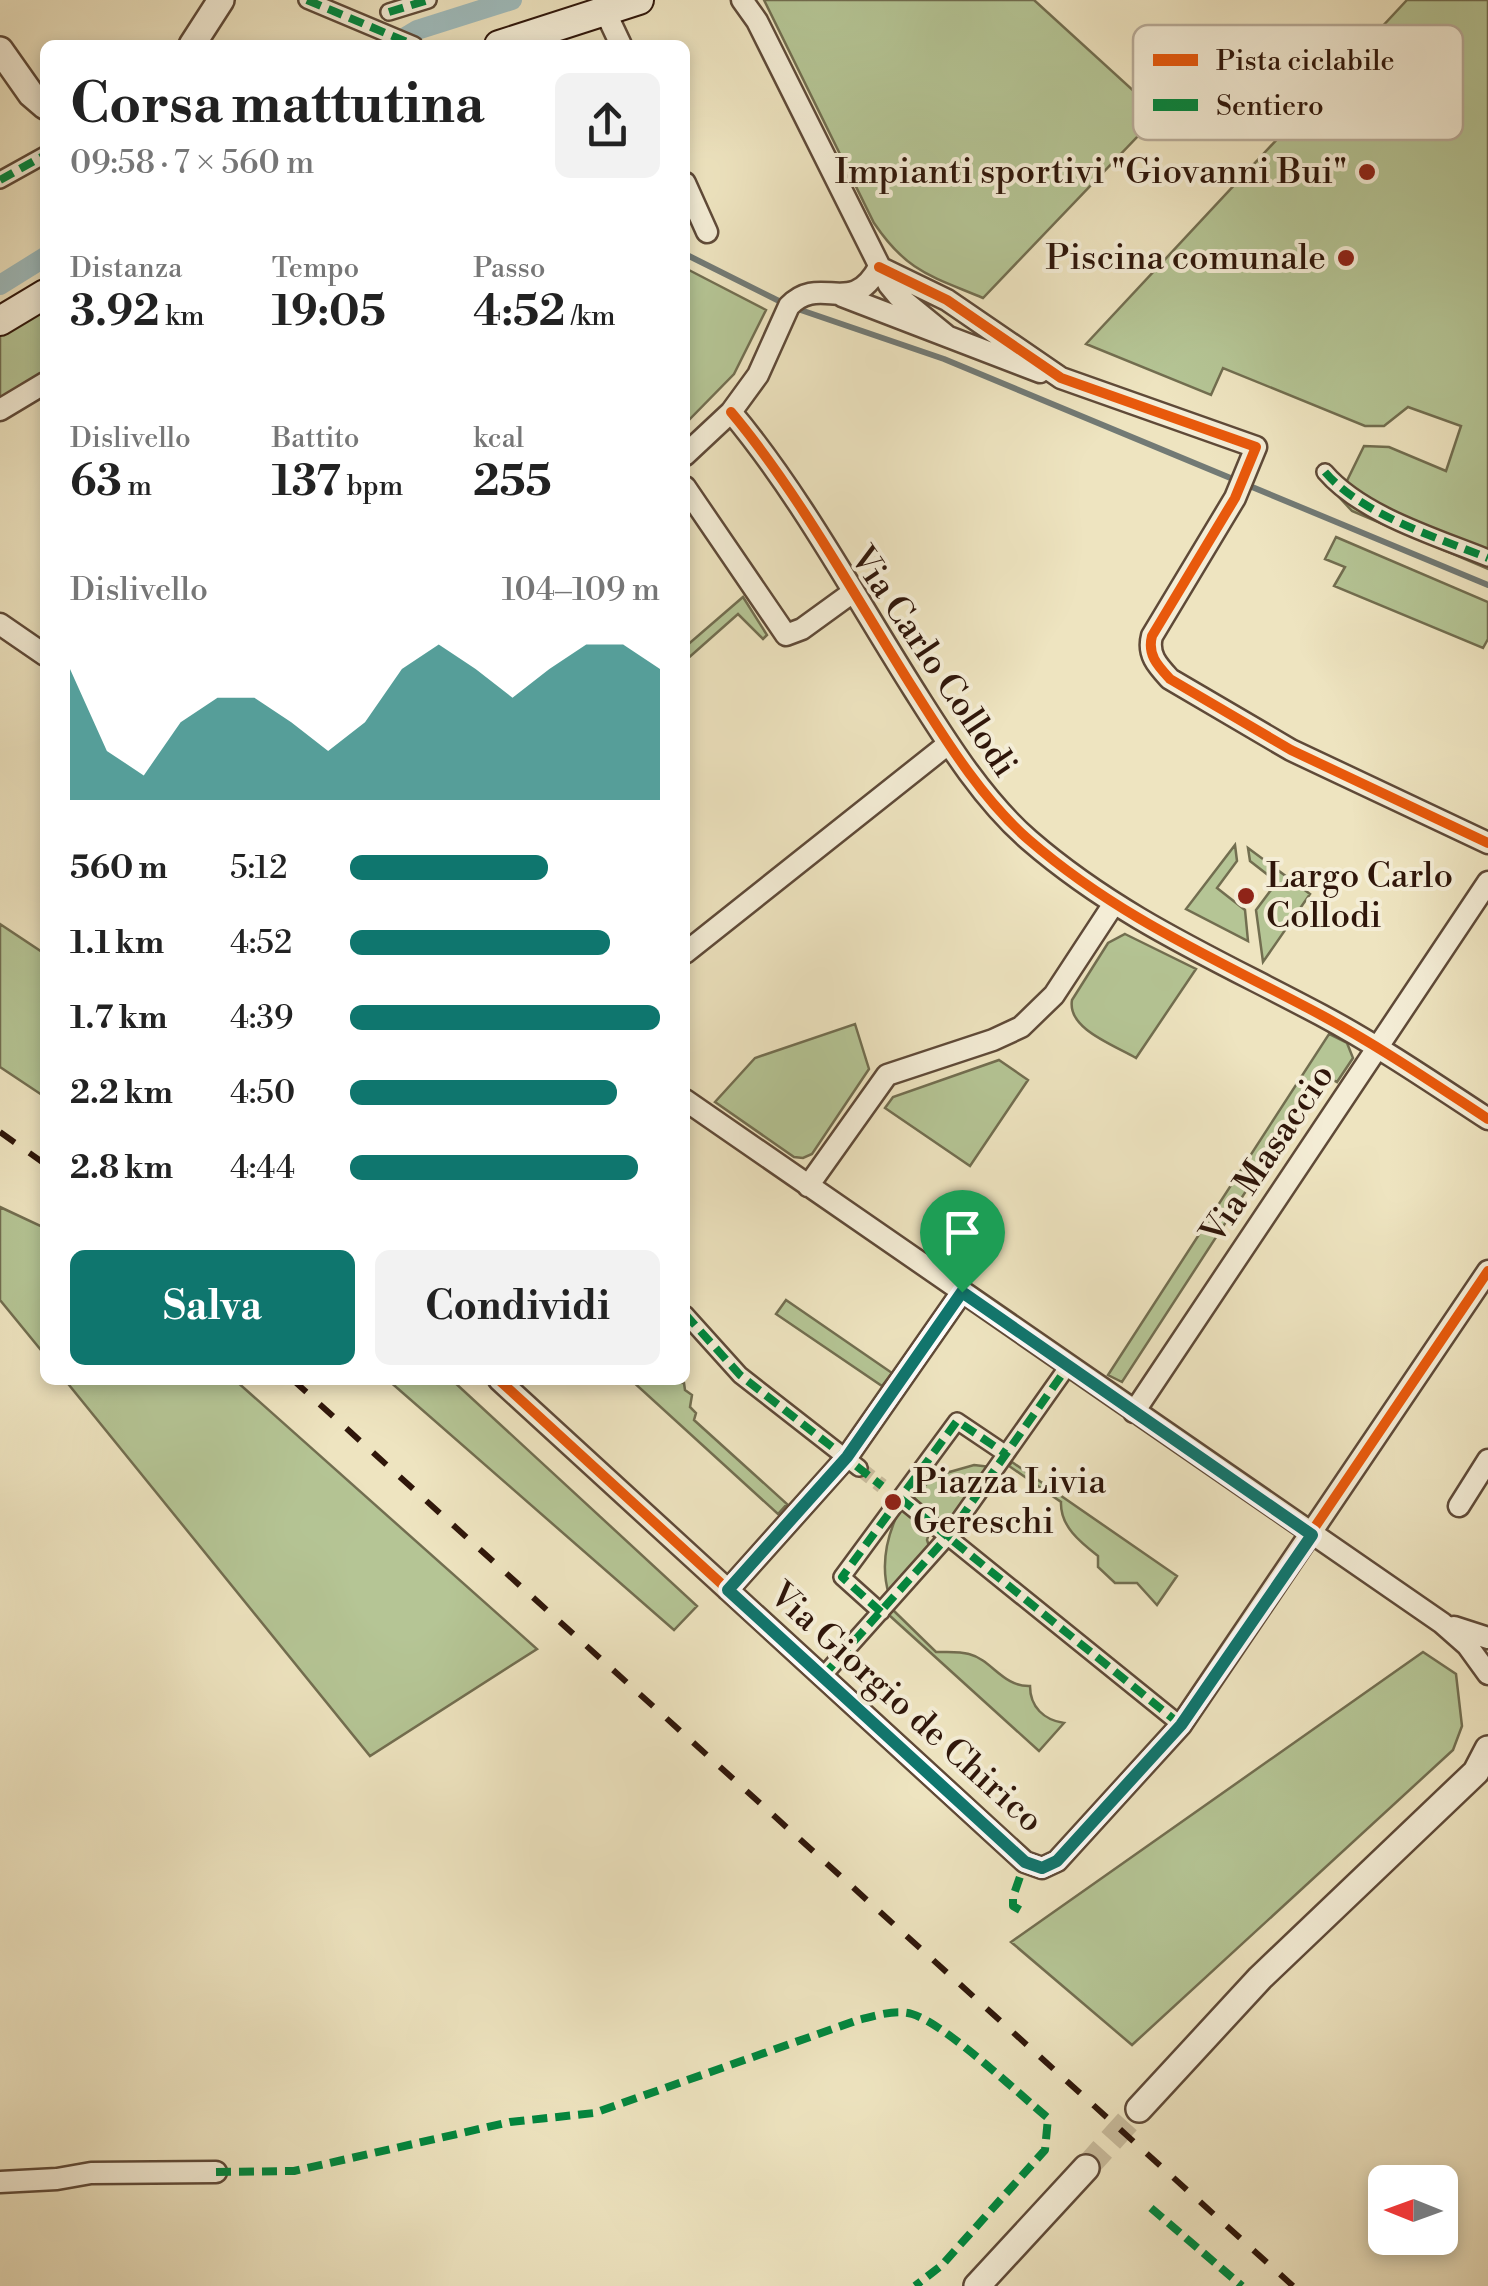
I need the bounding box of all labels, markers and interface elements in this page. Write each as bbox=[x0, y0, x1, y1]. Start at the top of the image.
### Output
legend bbox=[1133, 25, 1463, 140]
text: Pista ciclabile bbox=[1216, 44, 1395, 79]
text: Corsa mattutina bbox=[70, 71, 484, 140]
button: share bbox=[555, 73, 660, 178]
text: Sentiero bbox=[1216, 89, 1324, 124]
text: 09:58 · 7 × 560 m bbox=[70, 143, 314, 183]
place label: Impianti sportivi "Giovanni Bui" bbox=[835, 151, 1347, 194]
marker: Impianti sportivi "Giovanni Bui" bbox=[1356, 161, 1378, 183]
place label: Piscina comunale bbox=[1046, 237, 1326, 280]
marker: Piscina comunale bbox=[1335, 247, 1357, 269]
text: Distanza bbox=[70, 251, 182, 286]
text: Tempo bbox=[272, 251, 359, 286]
text: Passo bbox=[473, 251, 545, 286]
text: 3.92 bbox=[70, 286, 160, 339]
text: 19:05 bbox=[272, 286, 386, 339]
text: 4:52 bbox=[473, 286, 565, 339]
text: km bbox=[160, 299, 204, 334]
text: /km bbox=[565, 299, 616, 334]
text: Dislivello bbox=[70, 421, 191, 456]
text: Battito bbox=[272, 421, 360, 456]
text: kcal bbox=[473, 421, 524, 456]
text: 63 bbox=[70, 456, 122, 509]
text: 137 bbox=[272, 456, 341, 509]
text: 255 bbox=[473, 456, 552, 509]
text: m bbox=[122, 469, 152, 504]
text: bpm bbox=[341, 469, 403, 504]
street label: Via Carlo Collodi bbox=[840, 538, 1026, 785]
text: Dislivello bbox=[70, 570, 208, 610]
text: 104–109 m bbox=[502, 570, 660, 610]
text: 560 m bbox=[70, 848, 168, 888]
text: 5:12 bbox=[230, 848, 288, 888]
place label: Largo Carlo Collodi bbox=[1266, 855, 1453, 938]
marker: Largo Carlo Collodi bbox=[1235, 885, 1257, 907]
text: 1.1 km bbox=[70, 923, 164, 963]
text: 4:52 bbox=[230, 923, 292, 963]
text: 1.7 km bbox=[70, 998, 167, 1038]
text: 4:39 bbox=[230, 998, 293, 1038]
street label: Via Masaccio bbox=[1192, 1056, 1344, 1253]
text: 2.2 km bbox=[70, 1073, 173, 1113]
text: 4:50 bbox=[230, 1073, 295, 1113]
text: 2.8 km bbox=[70, 1148, 173, 1188]
text: 4:44 bbox=[230, 1148, 295, 1188]
pin bbox=[920, 1190, 1005, 1293]
icon: arrive bbox=[935, 1205, 990, 1260]
button: Salva bbox=[70, 1250, 355, 1365]
button: Condividi bbox=[375, 1250, 660, 1365]
place label: Piazza Livia Gereschi bbox=[913, 1461, 1106, 1544]
marker: Piazza Livia Gereschi bbox=[882, 1491, 904, 1513]
street label: Via Giorgio de Chirico bbox=[759, 1573, 1052, 1842]
north arrow bbox=[1368, 2165, 1458, 2255]
map controls bbox=[1368, 2165, 1458, 2255]

